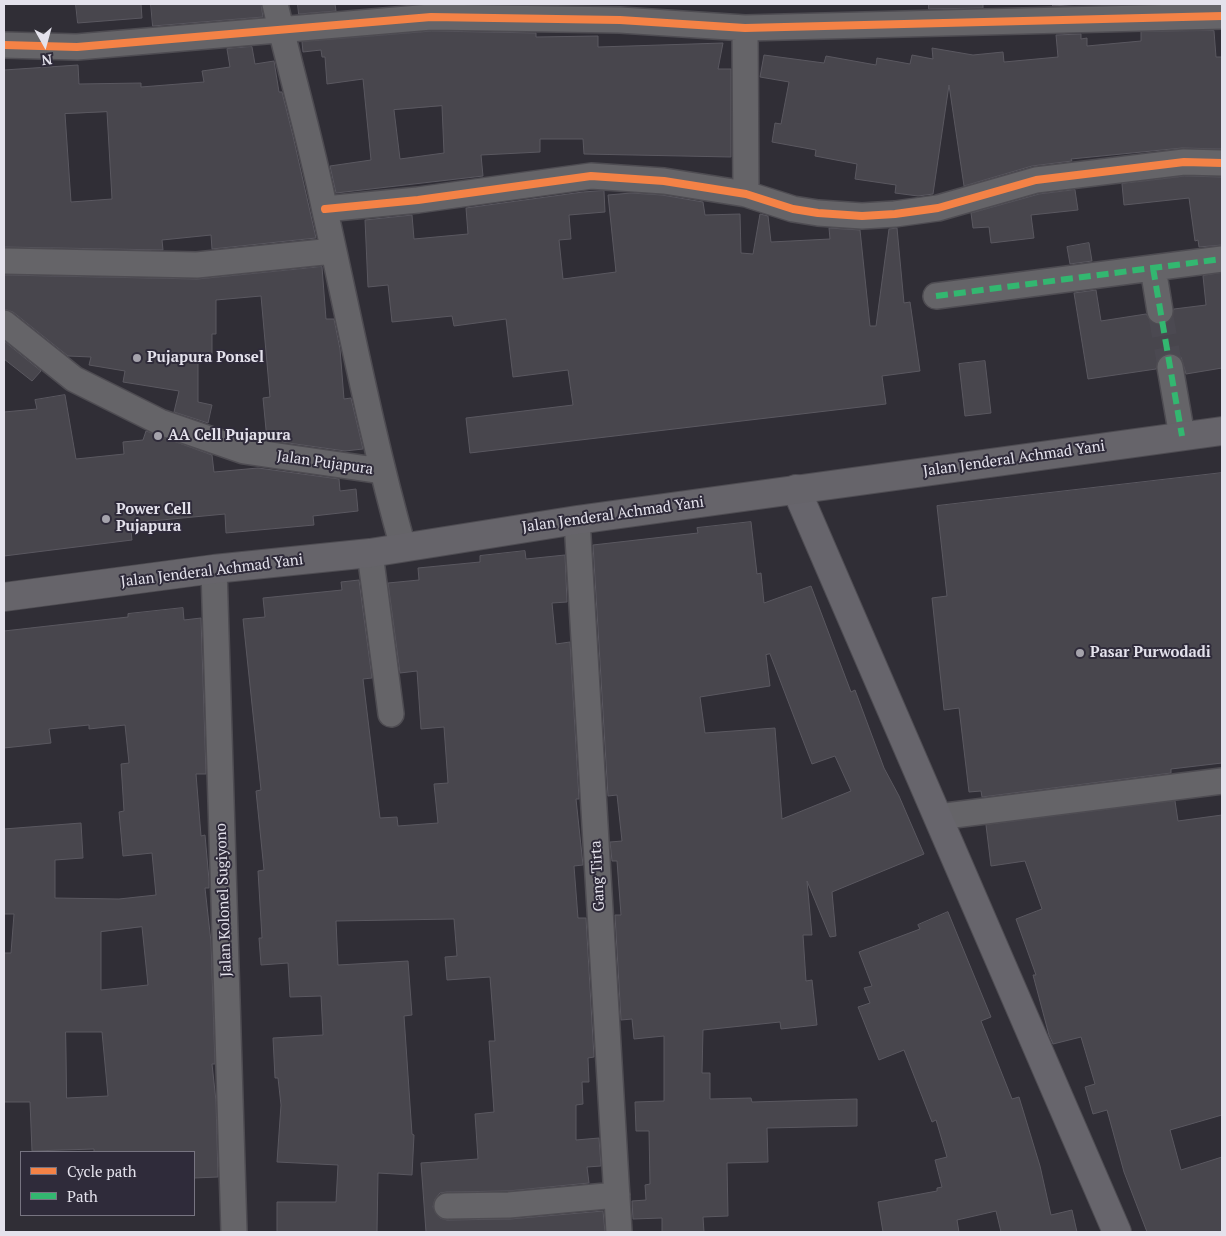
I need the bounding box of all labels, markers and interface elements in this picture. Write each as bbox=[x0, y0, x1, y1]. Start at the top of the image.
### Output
north arrow bbox=[20, 20, 70, 70]
text: N bbox=[40, 50, 53, 70]
place label: Pujapura Ponsel bbox=[147, 349, 264, 367]
marker: Pujapura Ponsel bbox=[131, 352, 143, 364]
place label: AA Cell Pujapura bbox=[168, 427, 291, 445]
marker: AA Cell Pujapura bbox=[152, 430, 164, 442]
street label: Jalan Jenderal Achmad Yani bbox=[922, 437, 1106, 481]
street label: Jalan Pujapura bbox=[276, 447, 374, 479]
street label: Jalan Jenderal Achmad Yani bbox=[521, 493, 705, 537]
place label: Power Cell Pujapura bbox=[116, 501, 192, 536]
marker: Power Cell Pujapura bbox=[100, 513, 112, 525]
street label: Jalan Jenderal Achmad Yani bbox=[120, 551, 304, 591]
place label: Pasar Purwodadi bbox=[1090, 644, 1211, 662]
marker: Pasar Purwodadi bbox=[1074, 647, 1086, 659]
street label: Jalan Kolonel Sugiyono bbox=[212, 823, 236, 977]
street label: Gang Tirta bbox=[587, 840, 609, 912]
legend bbox=[20, 1151, 195, 1216]
text: Cycle path bbox=[67, 1161, 137, 1181]
text: Path bbox=[67, 1186, 98, 1206]

